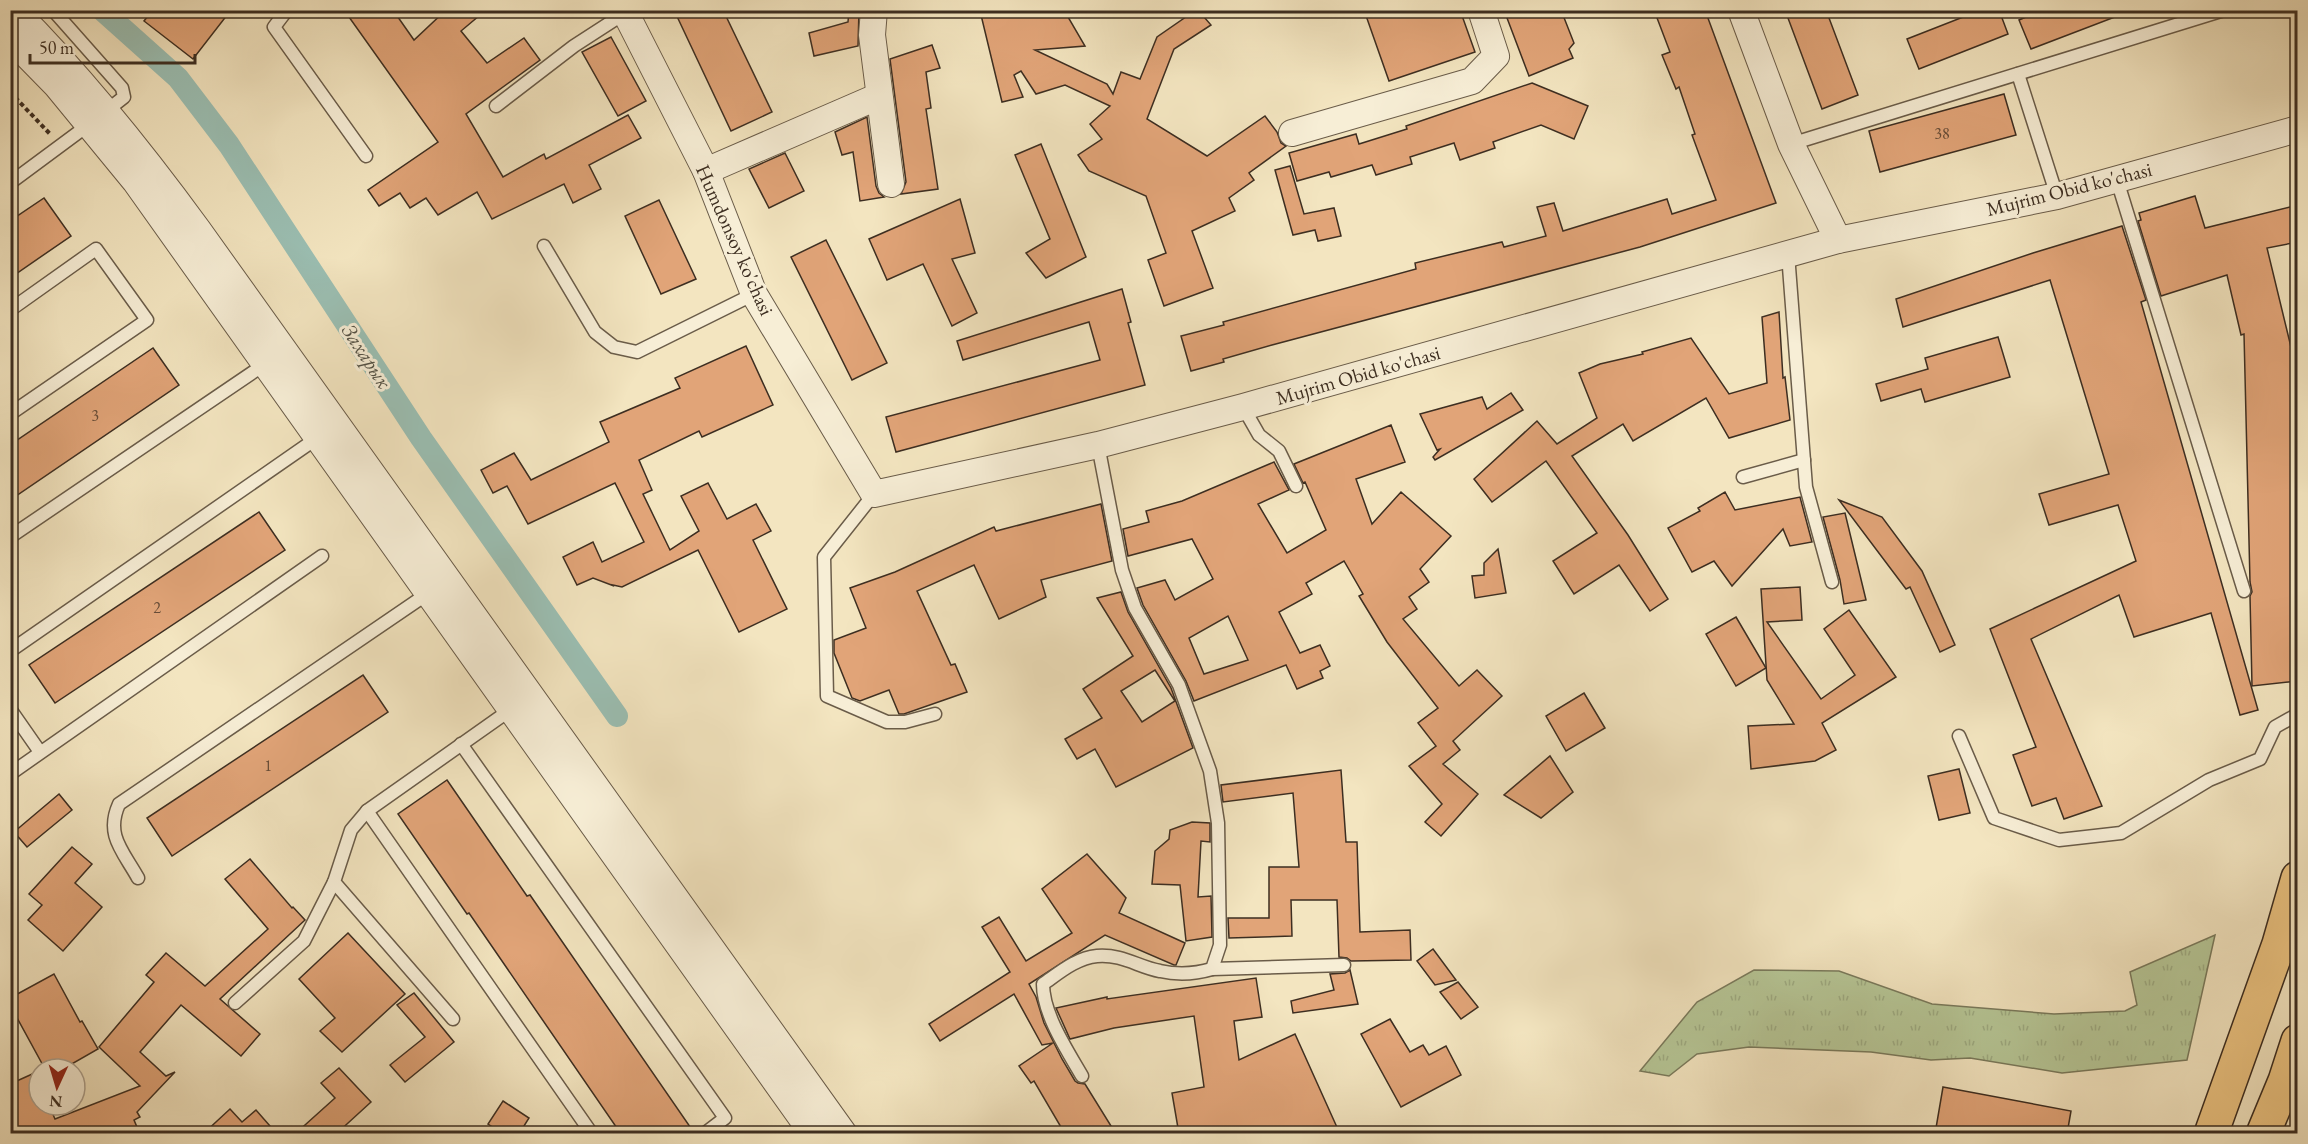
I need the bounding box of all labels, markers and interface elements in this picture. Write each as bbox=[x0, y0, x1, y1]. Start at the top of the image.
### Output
scale bar bbox=[30, 27, 195, 65]
text: 50 m bbox=[39, 36, 74, 59]
house number: 38 bbox=[1934, 123, 1950, 144]
street label: Mujrim Obid ko'chasi bbox=[1983, 156, 2155, 222]
street label: Humdonsoy ko'chasi bbox=[690, 160, 780, 320]
water label: Захарык bbox=[336, 318, 399, 395]
street label: Mujrim Obid ko'chasi bbox=[1273, 339, 1443, 411]
house number: 3 bbox=[91, 405, 99, 426]
house number: 2 bbox=[153, 597, 161, 618]
house number: 1 bbox=[264, 755, 272, 776]
north arrow bbox=[27, 1057, 87, 1117]
text: N bbox=[49, 1091, 63, 1112]

